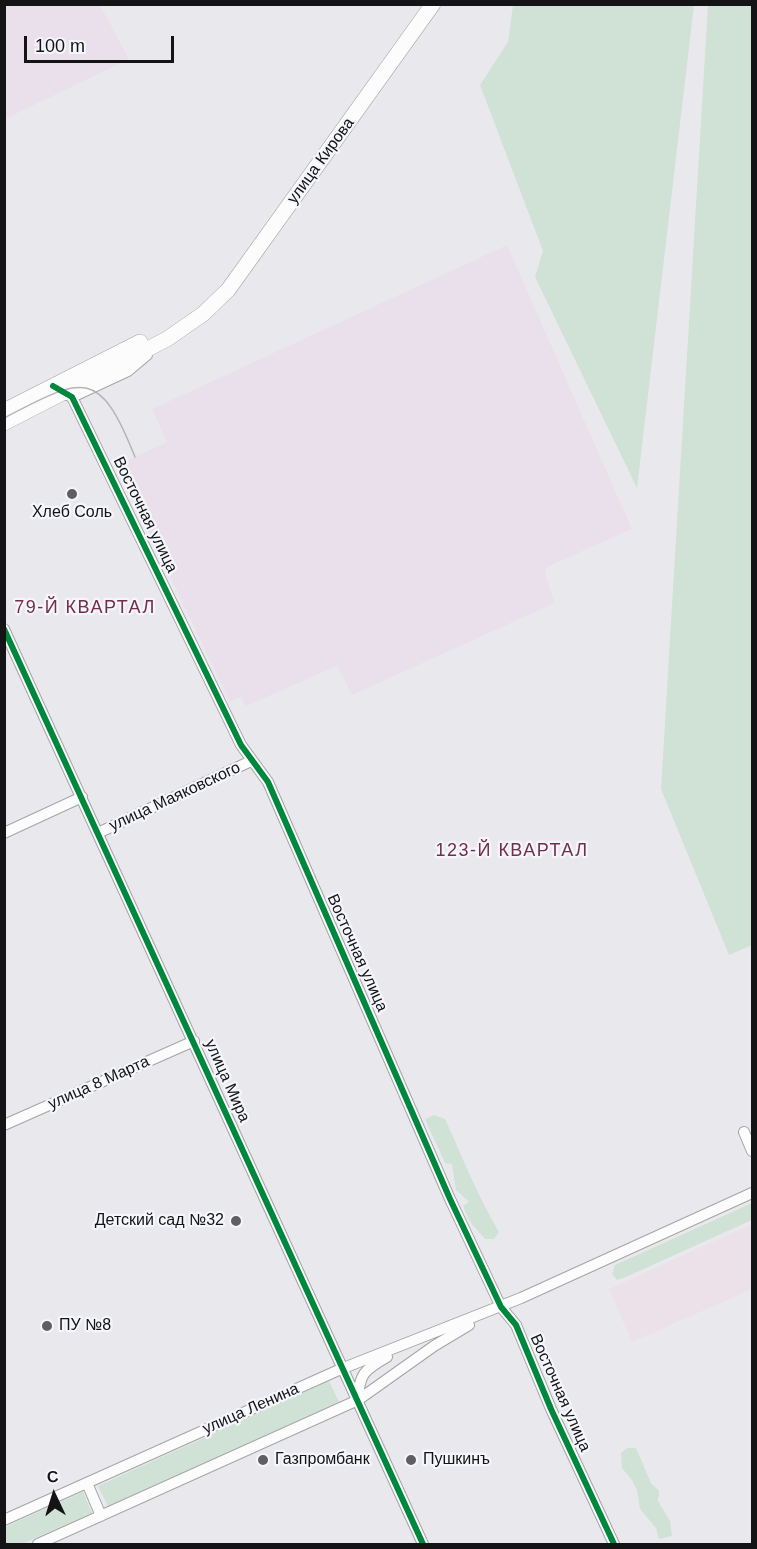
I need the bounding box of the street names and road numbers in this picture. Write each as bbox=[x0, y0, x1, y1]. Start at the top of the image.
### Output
street label: улица Кирова bbox=[283, 114, 359, 208]
street label: Восточная улица bbox=[109, 454, 181, 576]
street label: улица Маяковского bbox=[106, 758, 244, 836]
street label: Восточная улица bbox=[323, 891, 391, 1015]
street label: улица Мира bbox=[200, 1037, 254, 1125]
street label: улица 8 Марта bbox=[45, 1052, 153, 1114]
street label: Восточная улица bbox=[526, 1331, 594, 1455]
street label: улица Ленина bbox=[200, 1379, 302, 1439]

